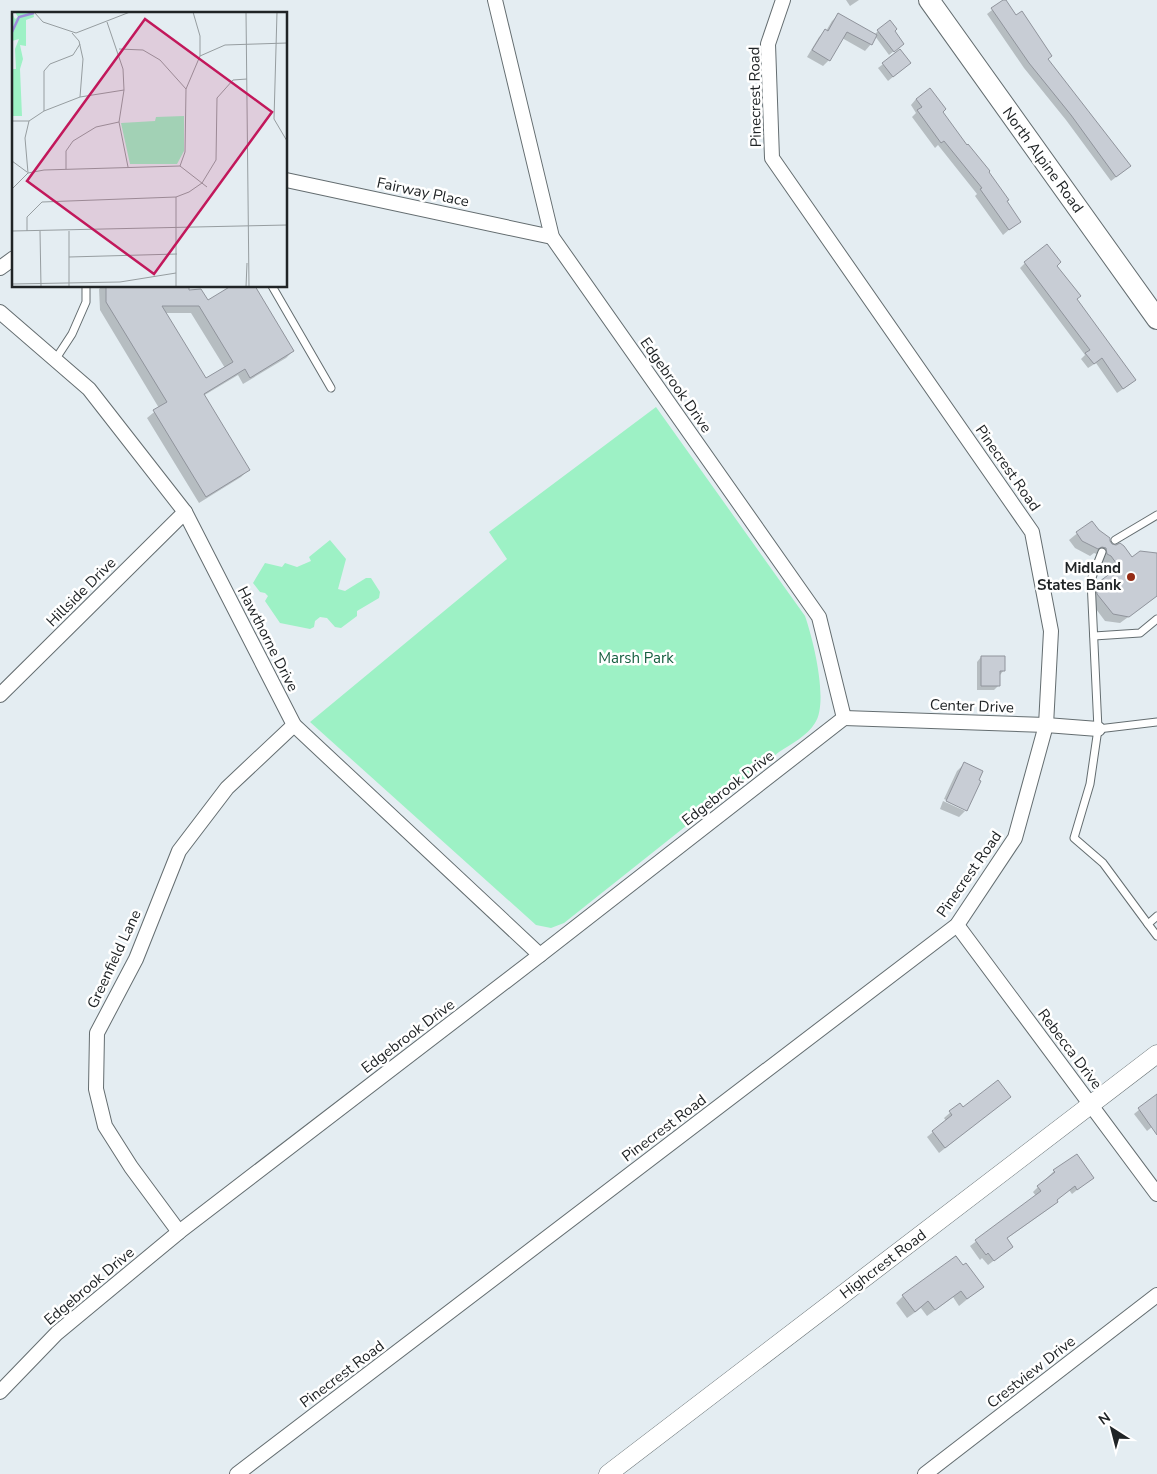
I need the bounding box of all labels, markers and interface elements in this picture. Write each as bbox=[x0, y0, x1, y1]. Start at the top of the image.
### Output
inset map bbox=[12, 12, 288, 288]
street label: Pinecrest Road bbox=[744, 46, 766, 148]
street label: North Alpine Road bbox=[998, 103, 1088, 217]
street label: Fairway Place bbox=[375, 172, 471, 212]
street label: Edgebrook Drive bbox=[636, 333, 716, 437]
street label: Pinecrest Road bbox=[971, 421, 1045, 515]
street label: Hillside Drive bbox=[42, 553, 120, 631]
place label: Midland States Bank bbox=[1037, 558, 1122, 595]
marker: Midland States Bank bbox=[1125, 571, 1137, 583]
street label: Hawthorne Drive bbox=[233, 583, 303, 695]
park label: Marsh Park bbox=[598, 648, 674, 668]
street label: Center Drive bbox=[930, 695, 1014, 717]
street label: Edgebrook Drive bbox=[678, 746, 778, 830]
street label: Pinecrest Road bbox=[932, 827, 1006, 921]
street label: Greenfield Lane bbox=[82, 906, 146, 1012]
street label: Edgebrook Drive bbox=[357, 994, 459, 1078]
street label: Rebecca Drive bbox=[1033, 1005, 1107, 1093]
street label: Pinecrest Road bbox=[618, 1090, 710, 1166]
street label: Highcrest Road bbox=[836, 1225, 930, 1303]
street label: Edgebrook Drive bbox=[40, 1242, 138, 1330]
street label: Crestview Drive bbox=[983, 1331, 1079, 1413]
street label: Pinecrest Road bbox=[296, 1336, 388, 1412]
north arrow bbox=[1087, 1404, 1137, 1454]
text: N bbox=[1095, 1408, 1114, 1430]

